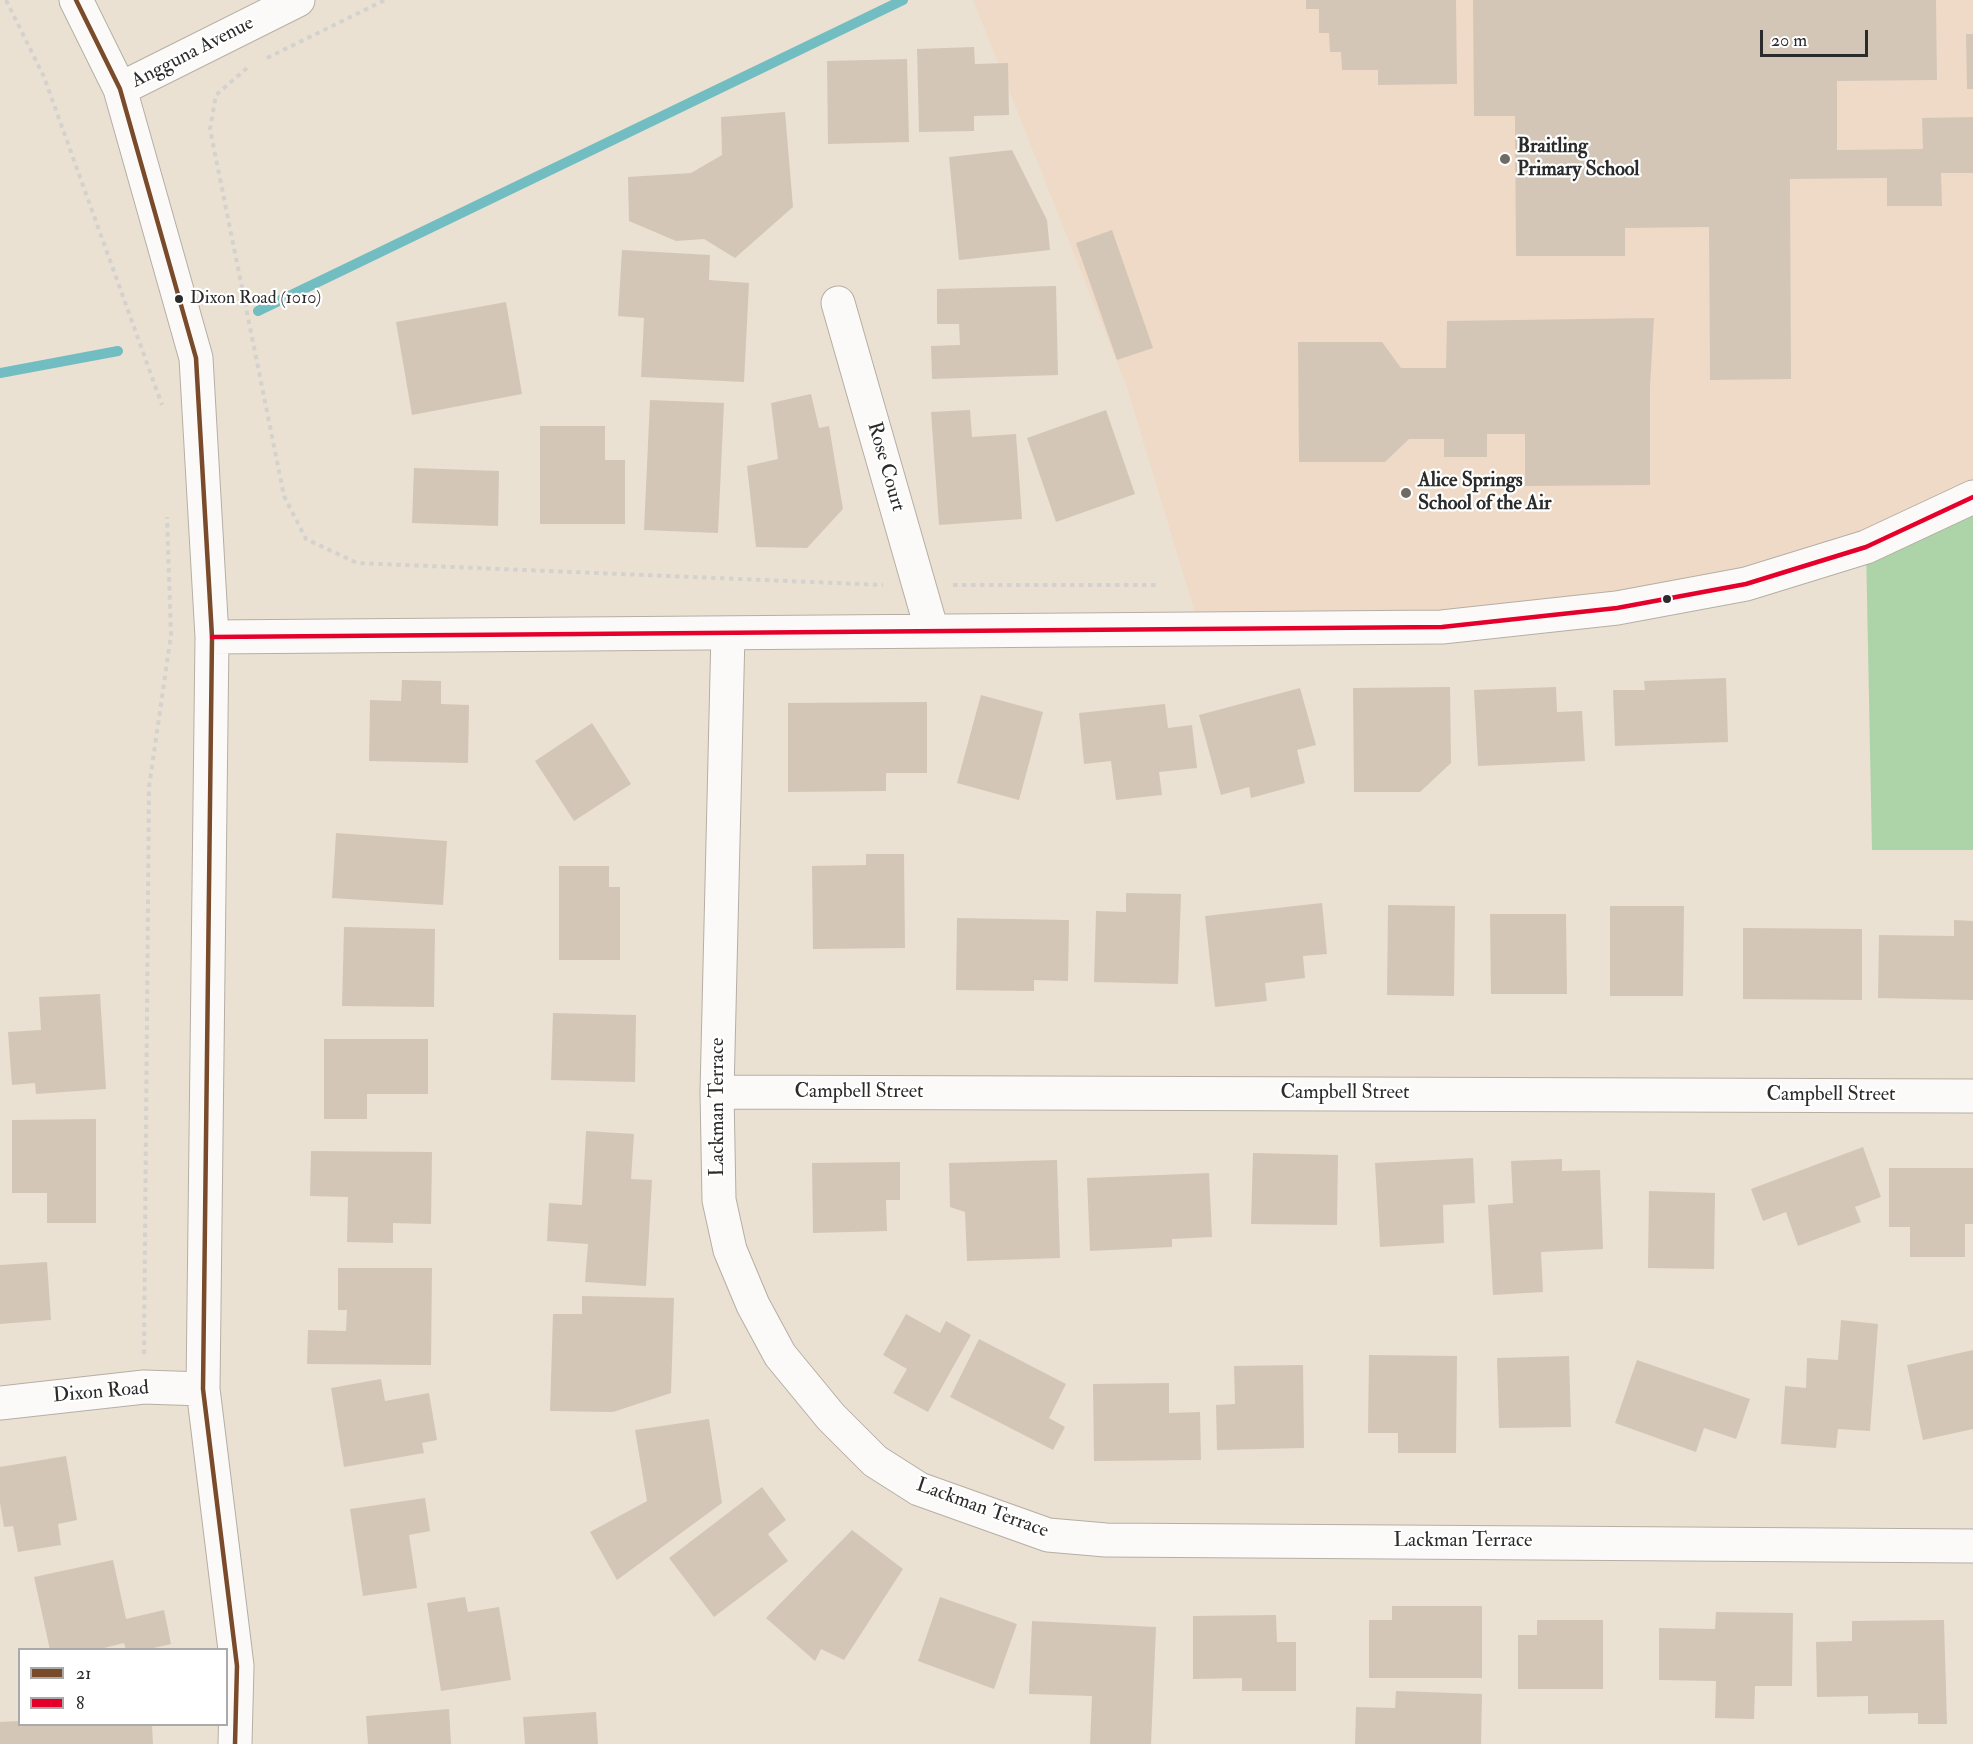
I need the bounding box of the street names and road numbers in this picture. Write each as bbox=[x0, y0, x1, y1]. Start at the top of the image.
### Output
street label: Angguna Avenue bbox=[128, 12, 258, 94]
street label: Rose Court bbox=[861, 420, 909, 514]
street label: Lackman Terrace bbox=[707, 1038, 731, 1176]
street label: Campbell Street bbox=[794, 1081, 924, 1105]
street label: Campbell Street bbox=[1280, 1082, 1410, 1106]
street label: Campbell Street bbox=[1766, 1084, 1896, 1108]
street label: Dixon Road bbox=[52, 1377, 150, 1409]
street label: Lackman Terrace bbox=[913, 1474, 1051, 1544]
street label: Lackman Terrace bbox=[1394, 1530, 1532, 1554]

